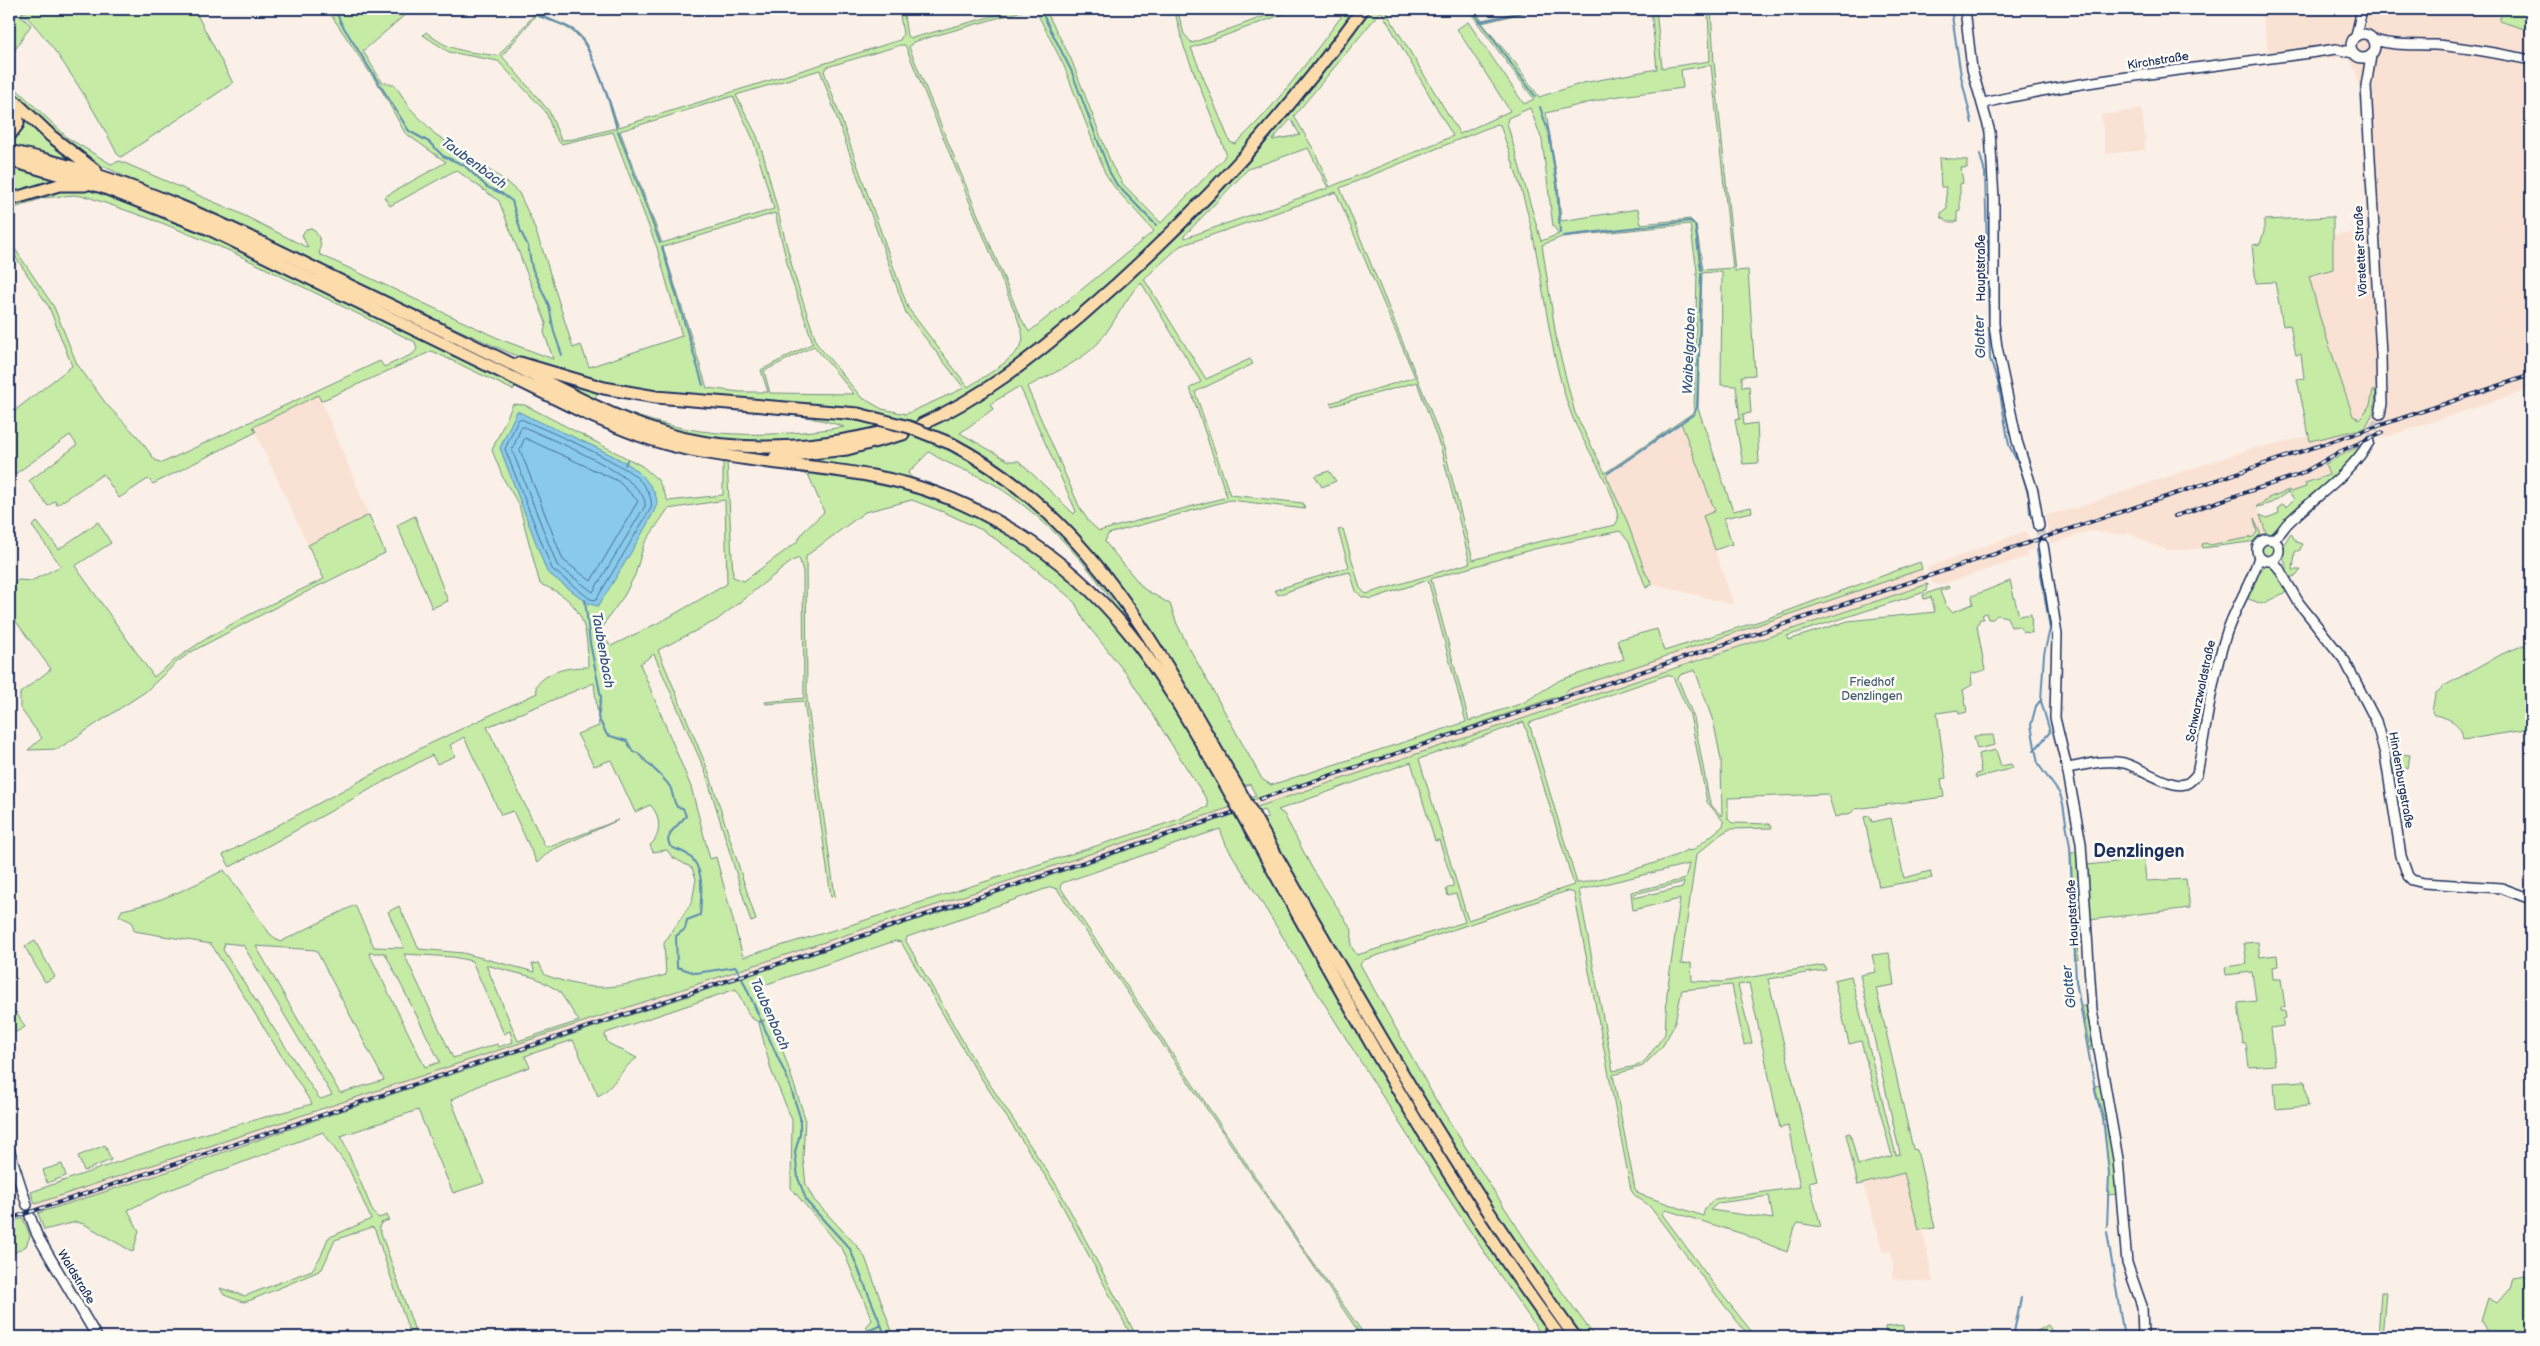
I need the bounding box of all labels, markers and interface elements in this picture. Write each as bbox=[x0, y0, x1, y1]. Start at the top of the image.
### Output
street label: Kirchstraße bbox=[2126, 49, 2190, 73]
water label: Taubenbach bbox=[438, 133, 510, 193]
street label: Vörstetter Straße bbox=[2351, 205, 2371, 297]
street label: Hauptstraße bbox=[1974, 235, 1989, 301]
water label: Waibelgraben bbox=[1679, 307, 1699, 395]
water label: Glotter bbox=[1970, 314, 1990, 359]
water label: Taubenbach bbox=[588, 611, 618, 690]
street label: Schwarzwaldstraße bbox=[2183, 639, 2219, 743]
park label: Friedhof Denzlingen bbox=[1841, 675, 1903, 704]
street label: Hindenburgstraße bbox=[2385, 731, 2417, 829]
district label: Denzlingen bbox=[2093, 841, 2185, 862]
street label: Hauptstraße bbox=[2064, 879, 2082, 947]
water label: Glotter bbox=[2058, 964, 2080, 1009]
water label: Taubenbach bbox=[747, 975, 794, 1053]
street label: Waldstraße bbox=[54, 1247, 98, 1307]

